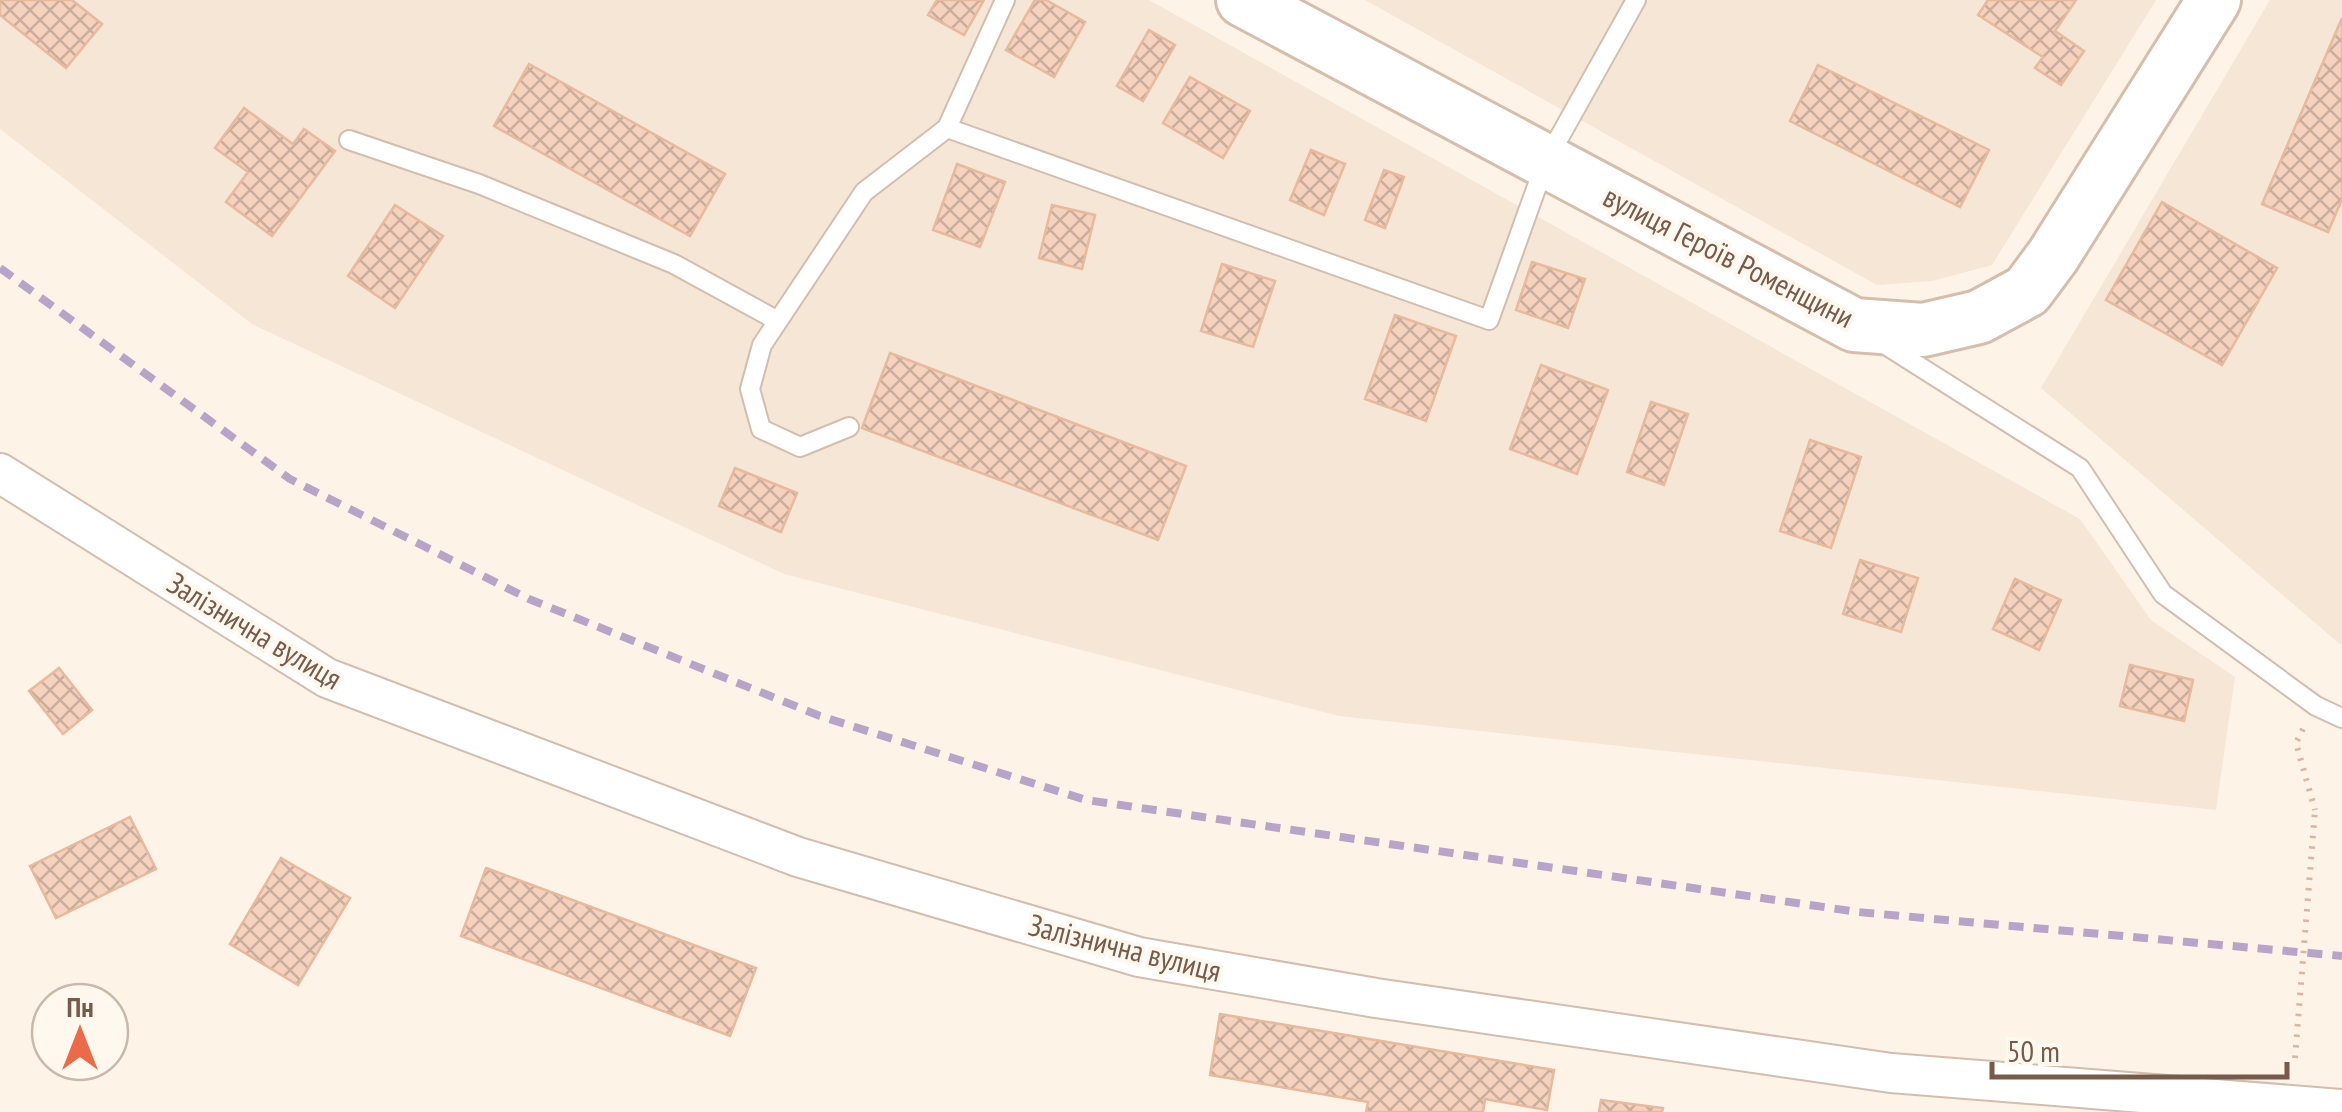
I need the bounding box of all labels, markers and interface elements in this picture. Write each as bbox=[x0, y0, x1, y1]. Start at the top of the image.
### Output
street label: вулиця Героїв Роменщини bbox=[1597, 176, 1861, 336]
street label: Залізнична вулиця bbox=[161, 563, 349, 697]
street label: Залізнична вулиця bbox=[1025, 904, 1225, 990]
north arrow bbox=[30, 982, 130, 1082]
text: Пн bbox=[66, 988, 94, 1025]
scale bar bbox=[1992, 1017, 2287, 1079]
text: 50 m bbox=[2007, 1031, 2060, 1070]

